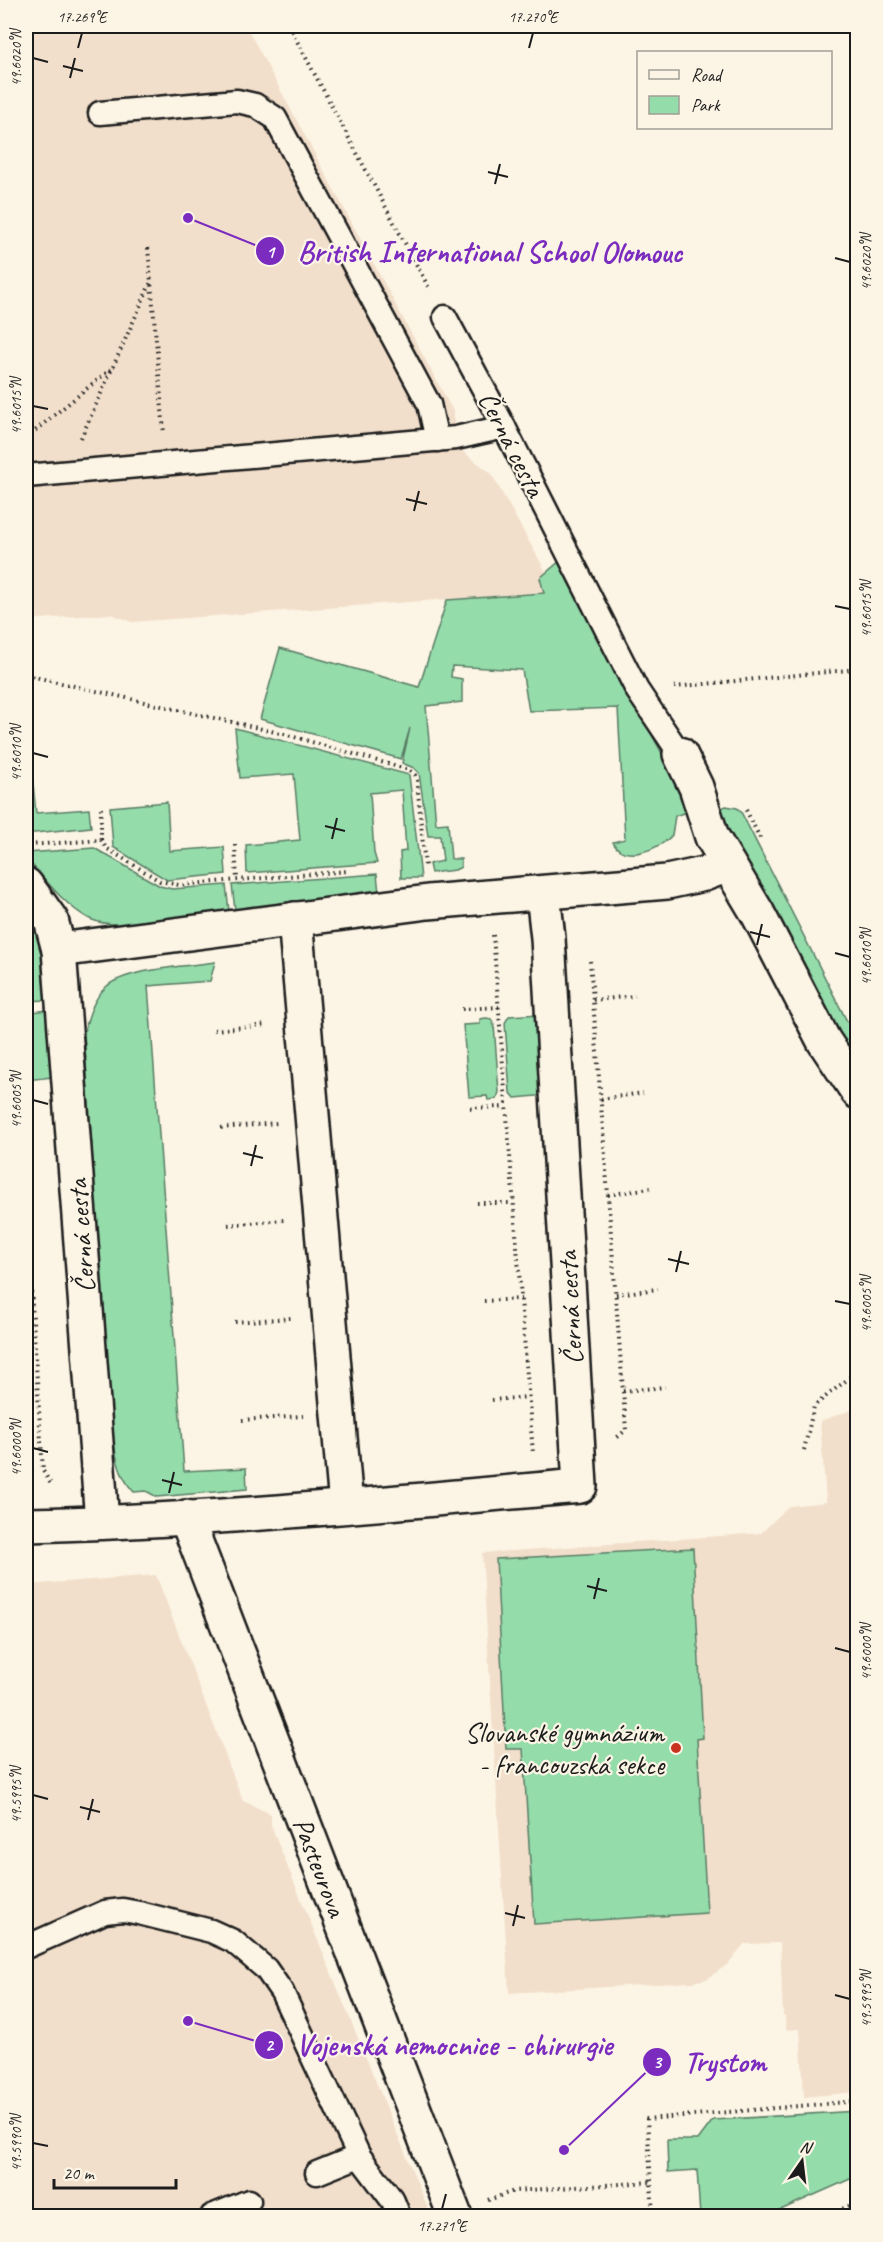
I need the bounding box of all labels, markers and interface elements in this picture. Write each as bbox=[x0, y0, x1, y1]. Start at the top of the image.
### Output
text: 17.269°E bbox=[58, 8, 109, 27]
text: 17.270°E bbox=[509, 8, 560, 27]
text: 49.6020°N bbox=[7, 27, 26, 86]
legend bbox=[637, 51, 832, 129]
text: Road bbox=[691, 64, 724, 86]
text: Park bbox=[691, 94, 721, 116]
callout: British International School Olomouc bbox=[255, 227, 694, 275]
text: 49.6020°N bbox=[857, 231, 876, 290]
text: British International School Olomouc bbox=[298, 233, 683, 271]
text: 1 bbox=[266, 241, 276, 263]
text: 49.6015°N bbox=[7, 375, 26, 434]
street label: Černá cesta bbox=[471, 386, 554, 504]
text: 49.6015°N bbox=[857, 578, 876, 637]
text: 49.6010°N bbox=[7, 722, 26, 781]
text: 49.6010°N bbox=[857, 926, 876, 985]
text: 49.6005°N bbox=[7, 1069, 26, 1128]
street label: Černá cesta bbox=[59, 1176, 102, 1294]
street label: Černá cesta bbox=[549, 1249, 590, 1366]
text: 49.6005°N bbox=[857, 1273, 876, 1332]
text: 49.6000°N bbox=[7, 1417, 26, 1476]
text: 49.6000°N bbox=[857, 1621, 876, 1680]
place label: Slovanské gymnázium - francouzská sekce bbox=[465, 1715, 666, 1782]
marker: Slovanské gymnázium - francouzská sekce bbox=[669, 1741, 683, 1755]
text: 49.5995°N bbox=[7, 1764, 26, 1823]
street label: Pasteurova bbox=[285, 1813, 355, 1923]
text: 49.5995°N bbox=[857, 1968, 876, 2027]
callout: Vojenská nemocnice - chirurgie bbox=[254, 2021, 624, 2069]
text: Vojenská nemocnice - chirurgie bbox=[296, 2026, 615, 2064]
text: 2 bbox=[265, 2034, 275, 2056]
callout: Trystom bbox=[642, 2038, 778, 2086]
text: Trystom bbox=[684, 2043, 768, 2082]
text: 3 bbox=[653, 2051, 663, 2073]
text: 49.5990°N bbox=[7, 2112, 26, 2171]
north arrow bbox=[772, 2131, 832, 2191]
text: N bbox=[798, 2137, 816, 2159]
scale bar bbox=[54, 2152, 176, 2190]
text: 20 m bbox=[63, 2162, 96, 2184]
text: 17.271°E bbox=[418, 2217, 469, 2236]

